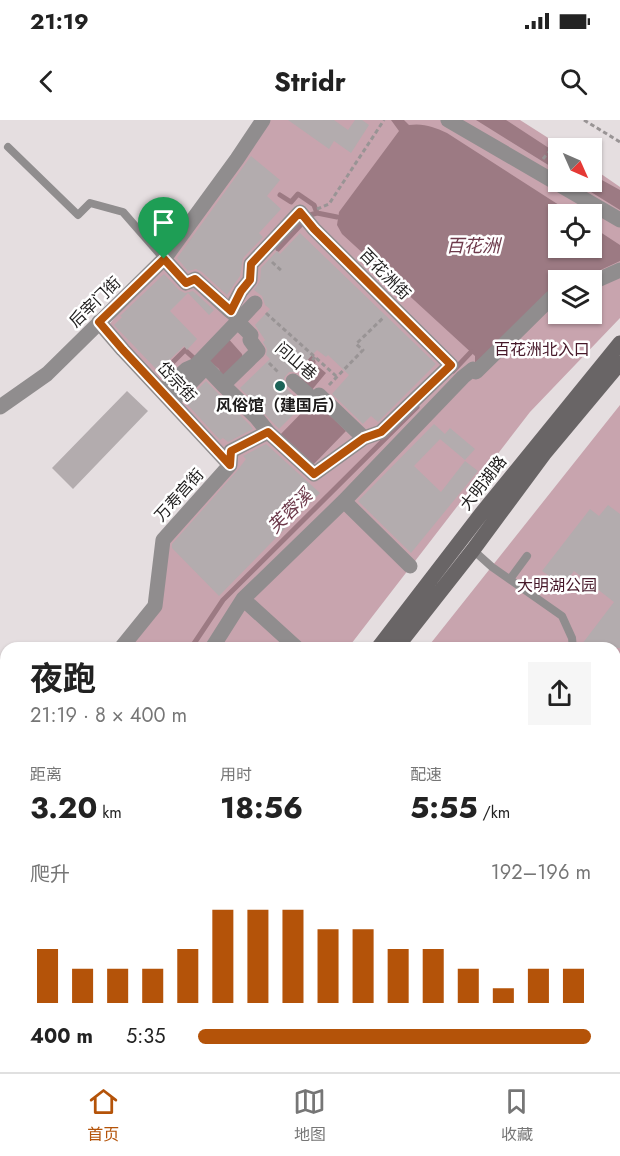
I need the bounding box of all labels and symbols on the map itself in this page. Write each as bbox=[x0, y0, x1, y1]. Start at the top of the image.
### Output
north arrow bbox=[548, 138, 602, 192]
pin bbox=[138, 197, 189, 259]
water label: 百花洲 bbox=[446, 233, 503, 259]
street label: 百花洲街 bbox=[354, 243, 416, 305]
street label: 后宰门街 bbox=[64, 271, 126, 333]
street label: 问山巷 bbox=[270, 337, 322, 385]
park label: 百花洲北入口 bbox=[494, 338, 590, 361]
street label: 岱宗街 bbox=[152, 357, 202, 407]
marker: 风俗馆（建国后） bbox=[273, 379, 287, 393]
place label: 风俗馆（建国后） bbox=[216, 394, 344, 417]
street label: 大明湖路 bbox=[454, 451, 512, 515]
street label: 万寿宫街 bbox=[149, 464, 209, 526]
water label: 芙蓉溪 bbox=[262, 481, 320, 539]
park label: 大明湖公园 bbox=[517, 574, 597, 597]

